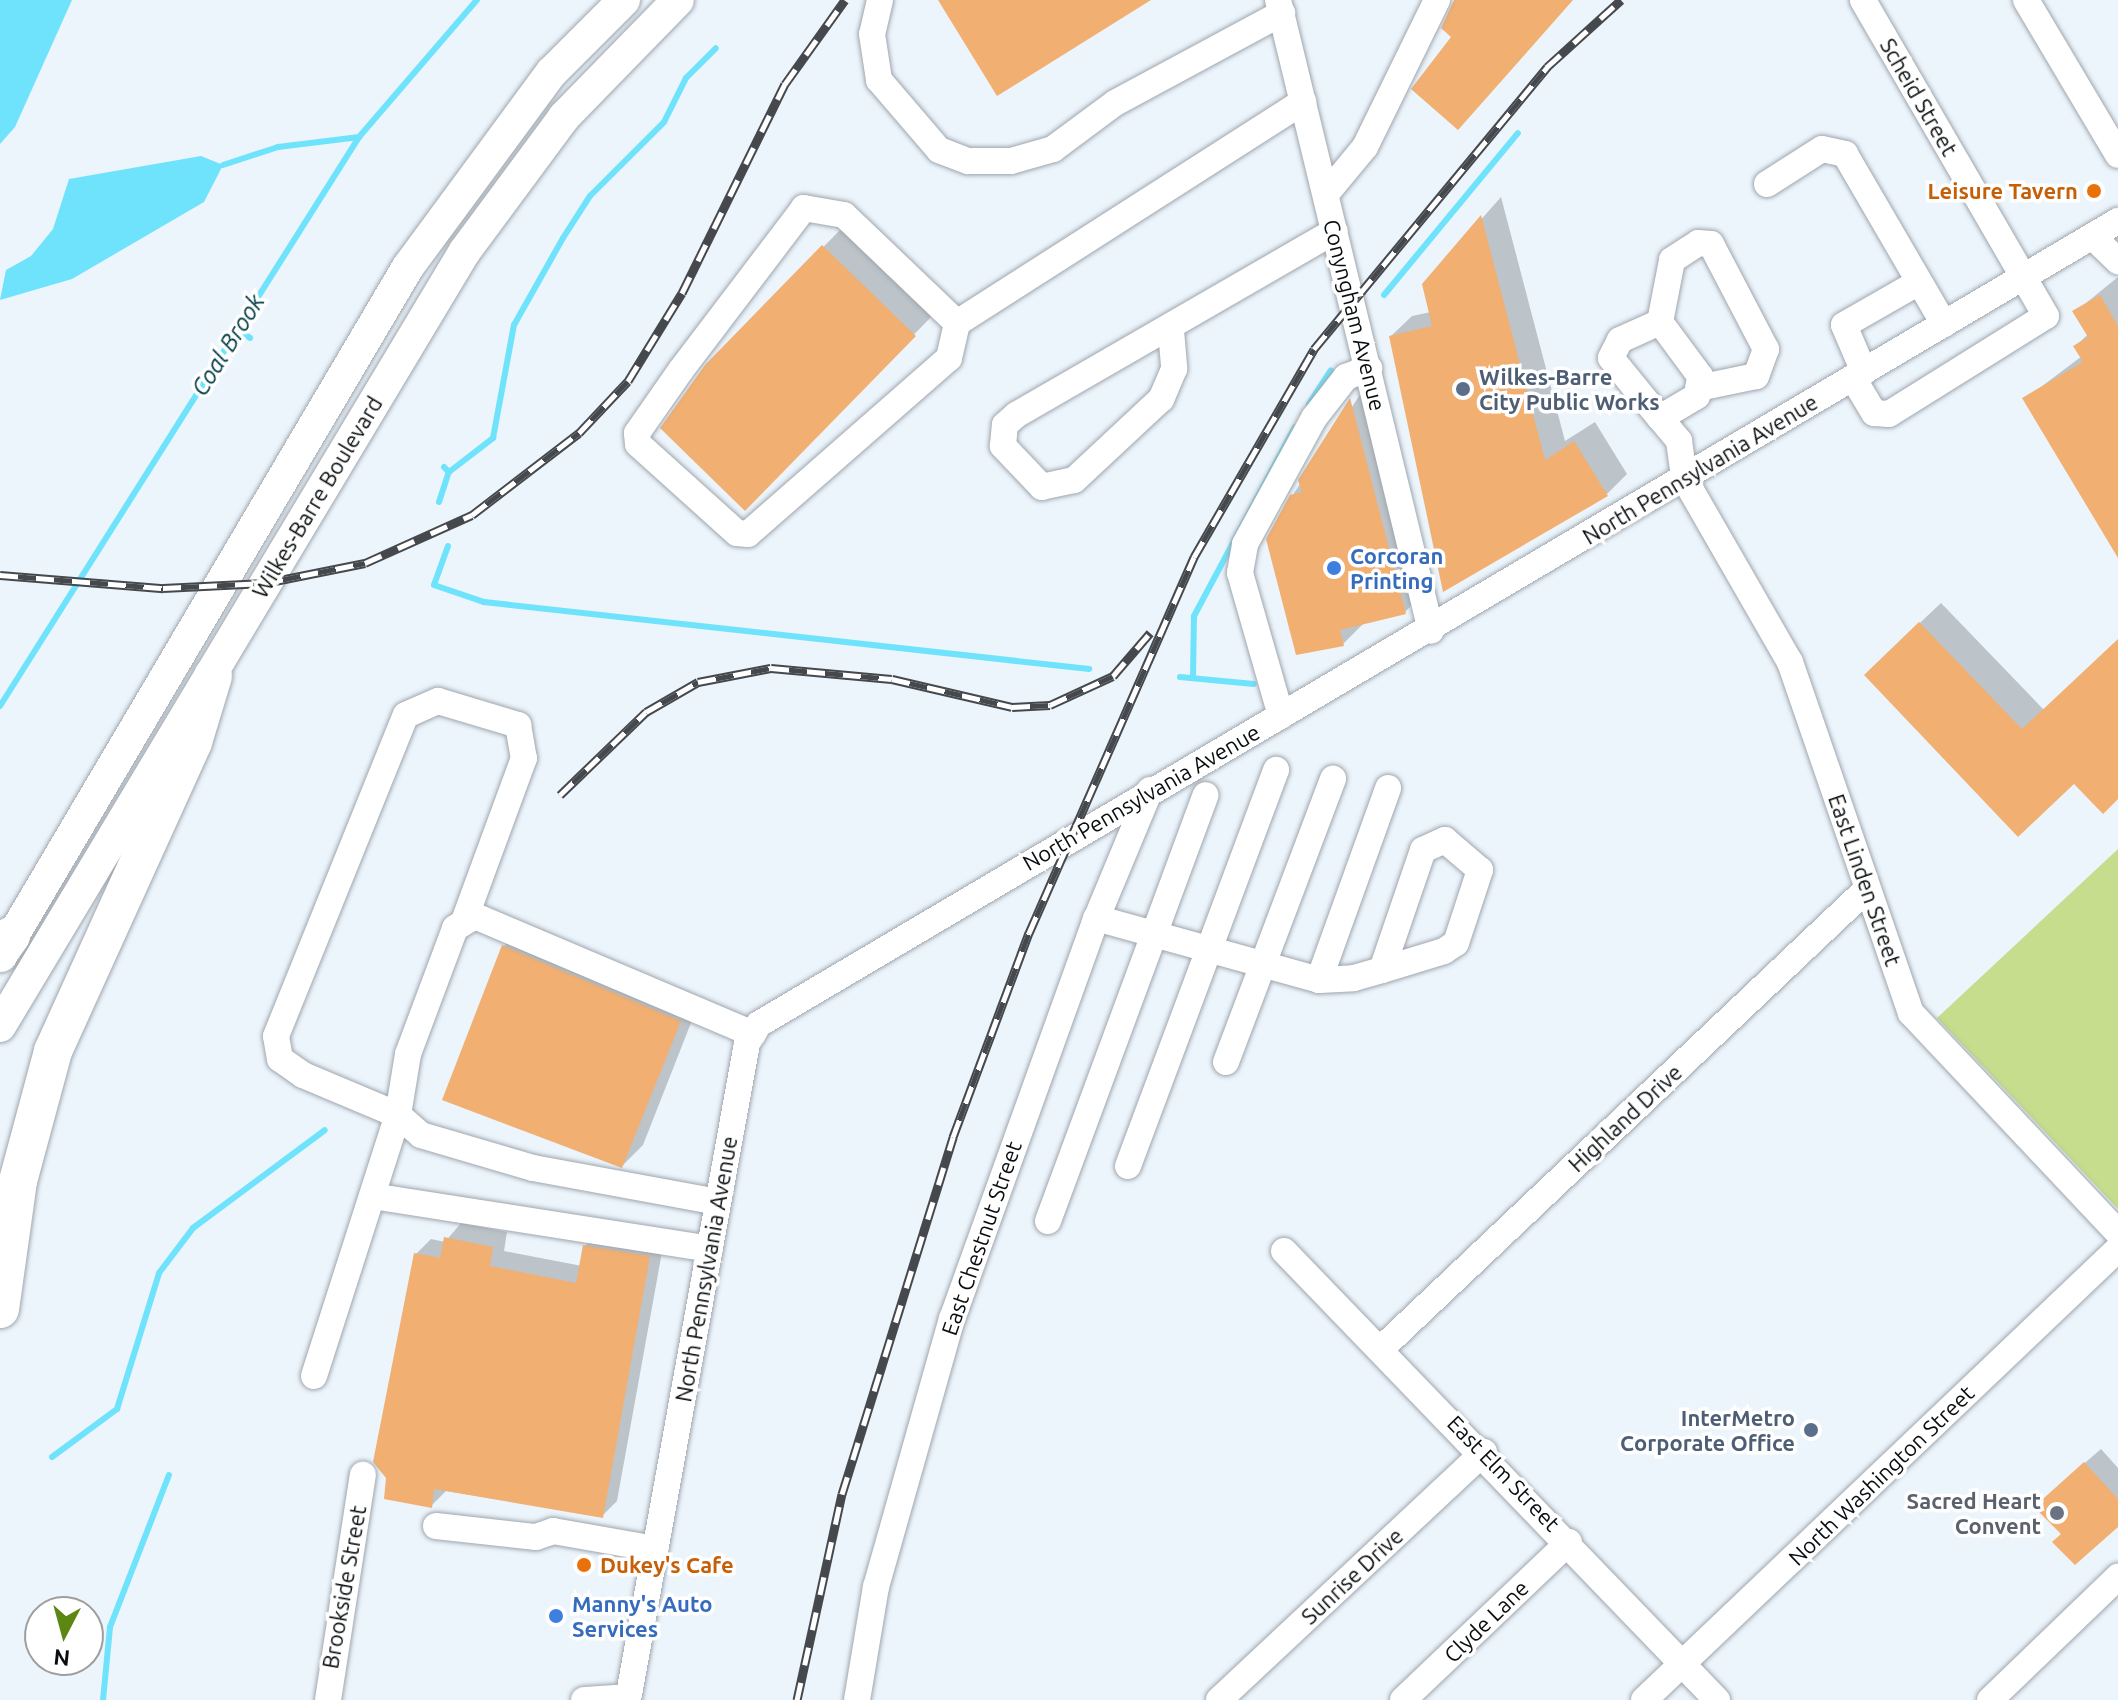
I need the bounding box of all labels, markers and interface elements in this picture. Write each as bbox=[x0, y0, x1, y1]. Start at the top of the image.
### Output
street label: Scheid Street bbox=[1875, 34, 1963, 160]
place label: Leisure Tavern bbox=[1928, 178, 2078, 204]
marker: Leisure Tavern bbox=[2085, 182, 2103, 200]
street label: Conyngham Avenue bbox=[1318, 216, 1392, 414]
water label: Coal Brook bbox=[185, 289, 271, 401]
place label: Wilkes-Barre City Public Works bbox=[1479, 363, 1660, 414]
marker: Wilkes-Barre City Public Works bbox=[1454, 380, 1472, 398]
street label: North Pennsylvania Avenue bbox=[1578, 388, 1822, 550]
street label: Wilkes-Barre Boulevard bbox=[246, 391, 388, 603]
place label: Corcoran Printing bbox=[1350, 542, 1443, 594]
marker: Corcoran Printing bbox=[1325, 559, 1343, 577]
street label: North Pennsylvania Avenue bbox=[1018, 718, 1264, 876]
street label: East Linden Street bbox=[1823, 791, 1907, 969]
street label: Highland Drive bbox=[1563, 1059, 1687, 1177]
street label: North Pennsylvania Avenue bbox=[670, 1134, 742, 1404]
street label: East Chestnut Street bbox=[935, 1138, 1027, 1338]
street label: North Washington Street bbox=[1783, 1380, 1979, 1570]
place label: InterMetro Corporate Office bbox=[1620, 1404, 1795, 1456]
street label: East Elm Street bbox=[1442, 1410, 1566, 1536]
marker: InterMetro Corporate Office bbox=[1802, 1421, 1820, 1439]
place label: Sacred Heart Convent bbox=[1907, 1487, 2041, 1538]
street label: Brookside Street bbox=[317, 1503, 371, 1671]
marker: Sacred Heart Convent bbox=[2048, 1504, 2066, 1522]
street label: Sunrise Drive bbox=[1296, 1522, 1408, 1630]
place label: Dukey's Cafe bbox=[600, 1552, 734, 1578]
marker: Dukey's Cafe bbox=[575, 1556, 593, 1574]
street label: Clyde Lane bbox=[1438, 1574, 1534, 1668]
place label: Manny's Auto Services bbox=[572, 1590, 712, 1642]
north arrow bbox=[24, 1596, 104, 1676]
marker: Manny's Auto Services bbox=[547, 1607, 565, 1625]
text: N bbox=[52, 1645, 71, 1672]

